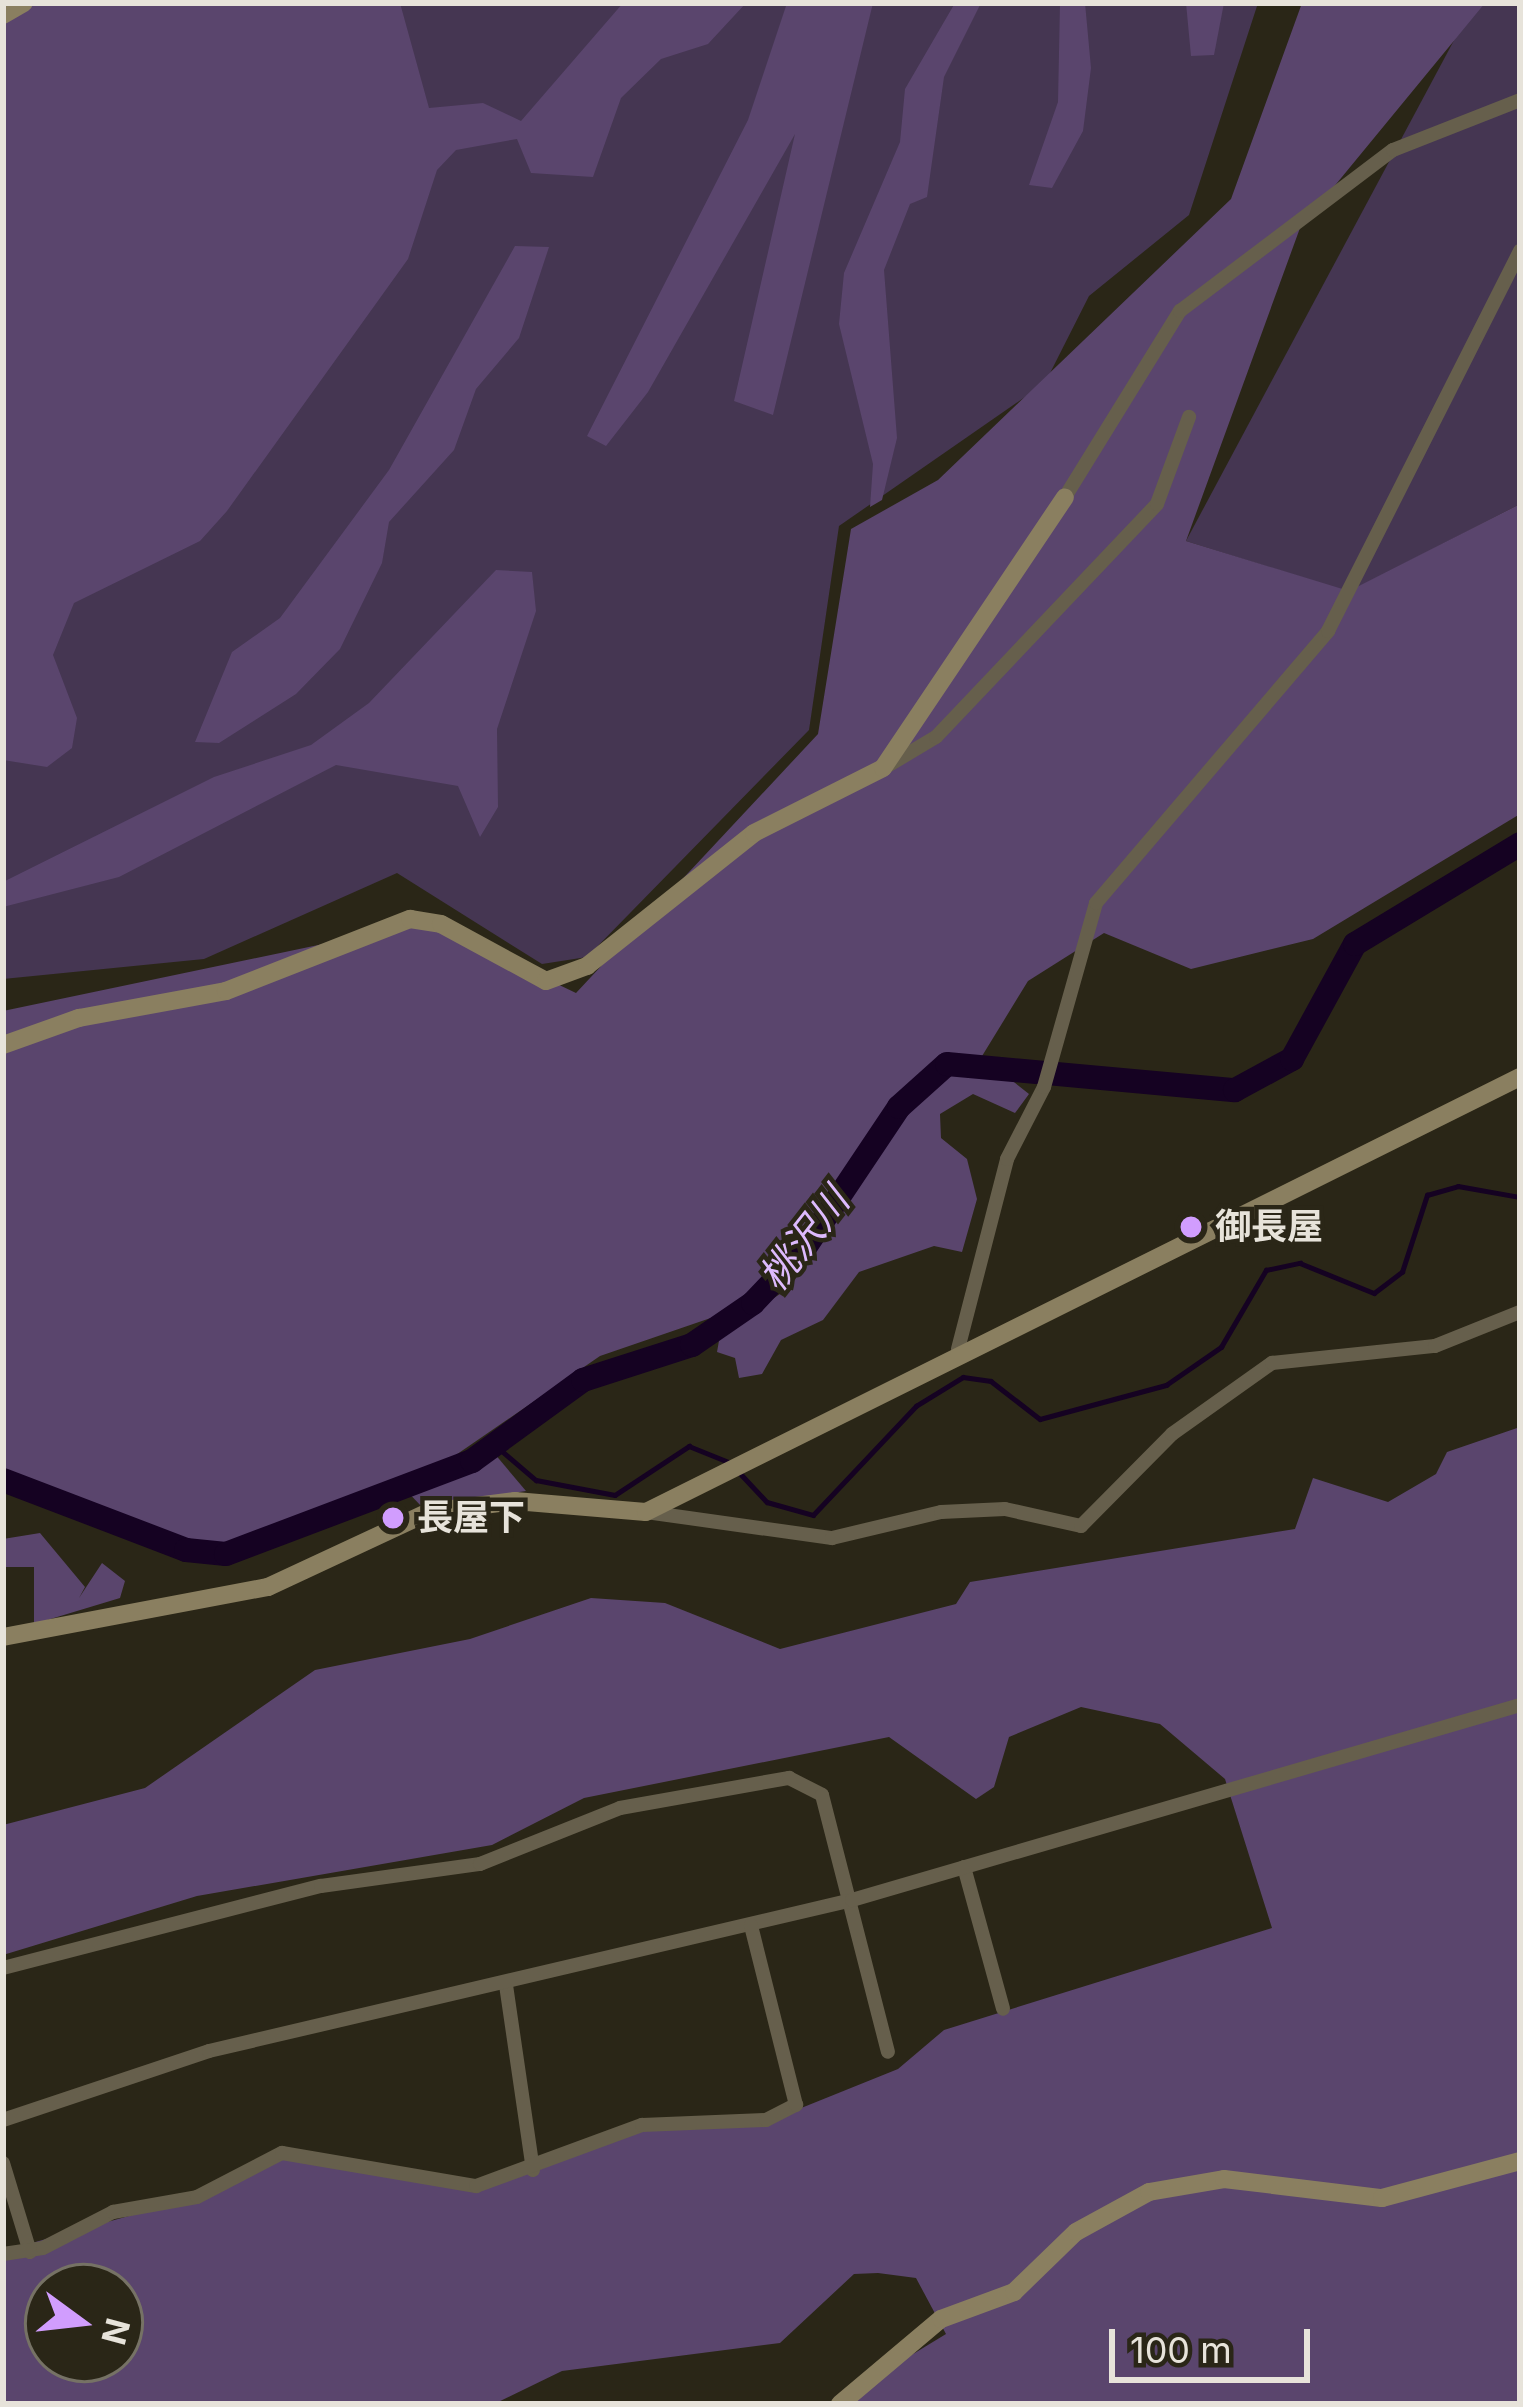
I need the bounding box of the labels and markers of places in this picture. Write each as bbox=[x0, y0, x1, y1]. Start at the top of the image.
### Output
place label: 御長屋 bbox=[1215, 1205, 1323, 1249]
marker: 御長屋 bbox=[1178, 1214, 1204, 1240]
place label: 長屋下 bbox=[417, 1496, 525, 1540]
marker: 長屋下 bbox=[380, 1505, 406, 1531]

